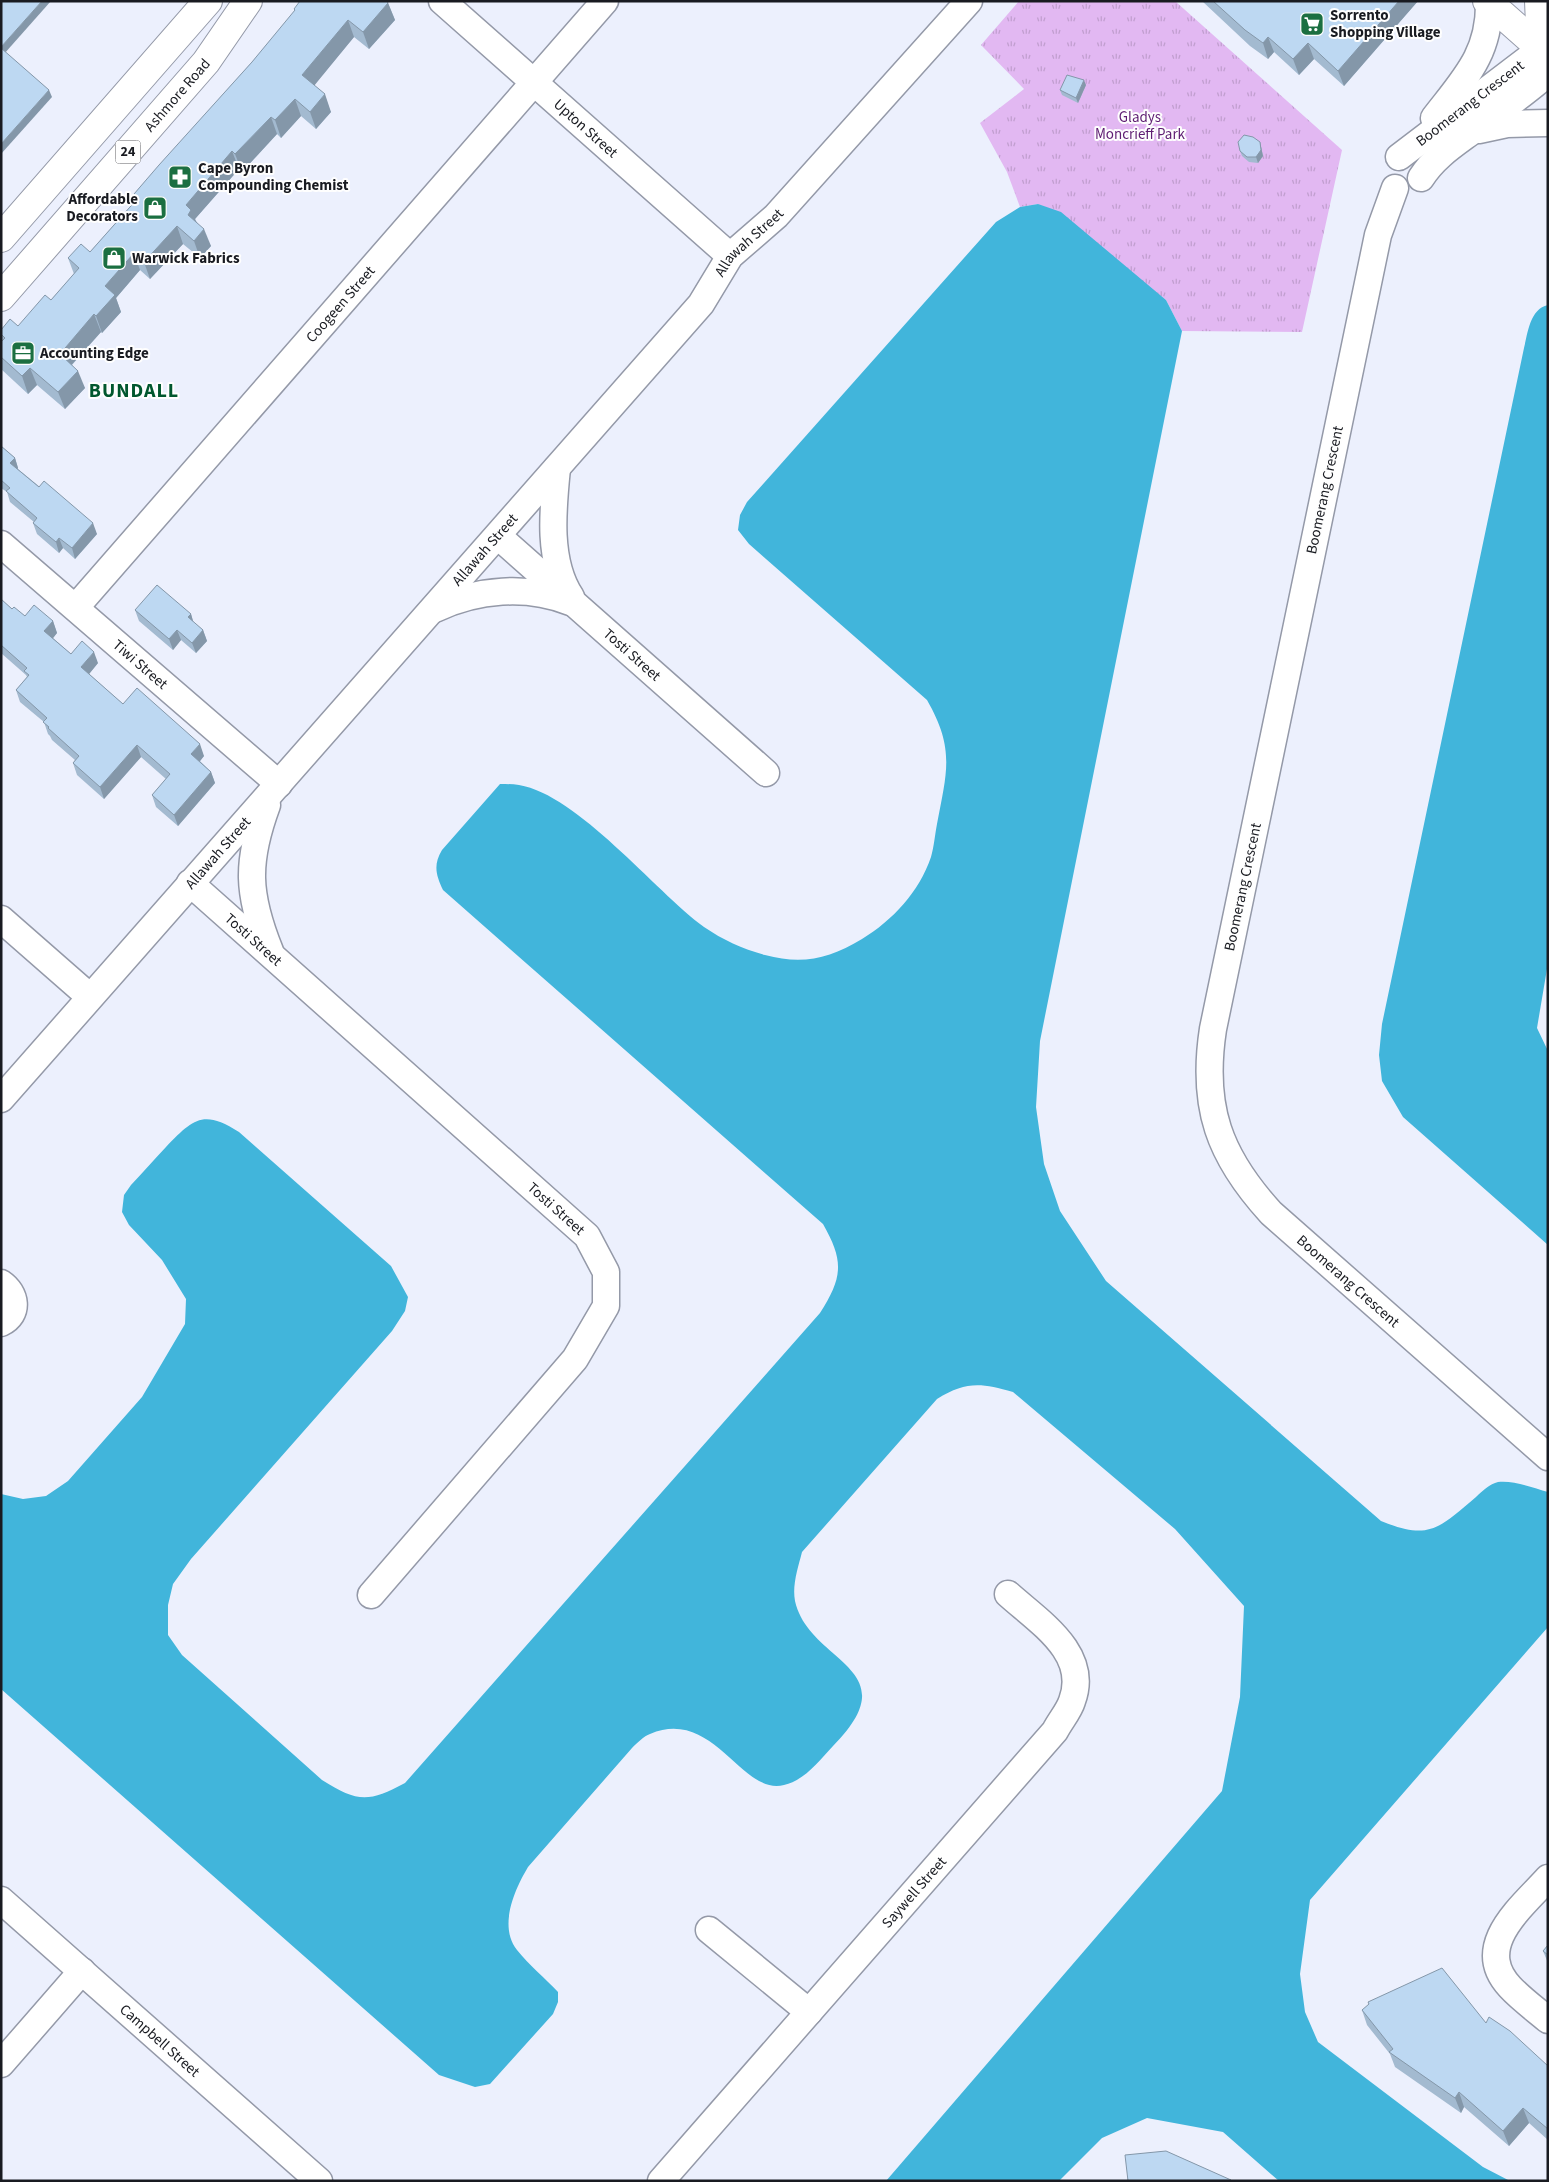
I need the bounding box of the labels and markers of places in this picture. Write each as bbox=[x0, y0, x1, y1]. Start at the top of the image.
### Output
place label: Sorrento Shopping Village bbox=[1330, 5, 1441, 43]
supermarket icon: Sorrento Shopping Village bbox=[1299, 11, 1325, 37]
place label: Cape Byron Compounding Chemist bbox=[198, 158, 349, 196]
pharmacy icon: Cape Byron Compounding Chemist bbox=[167, 164, 193, 190]
place label: Affordable Decorators bbox=[66, 189, 138, 227]
shop icon: Affordable Decorators bbox=[142, 195, 168, 221]
shop icon: Warwick Fabrics bbox=[101, 245, 127, 271]
place label: Warwick Fabrics bbox=[132, 248, 240, 269]
office icon: Accounting Edge bbox=[10, 340, 36, 366]
place label: Accounting Edge bbox=[39, 343, 149, 364]

